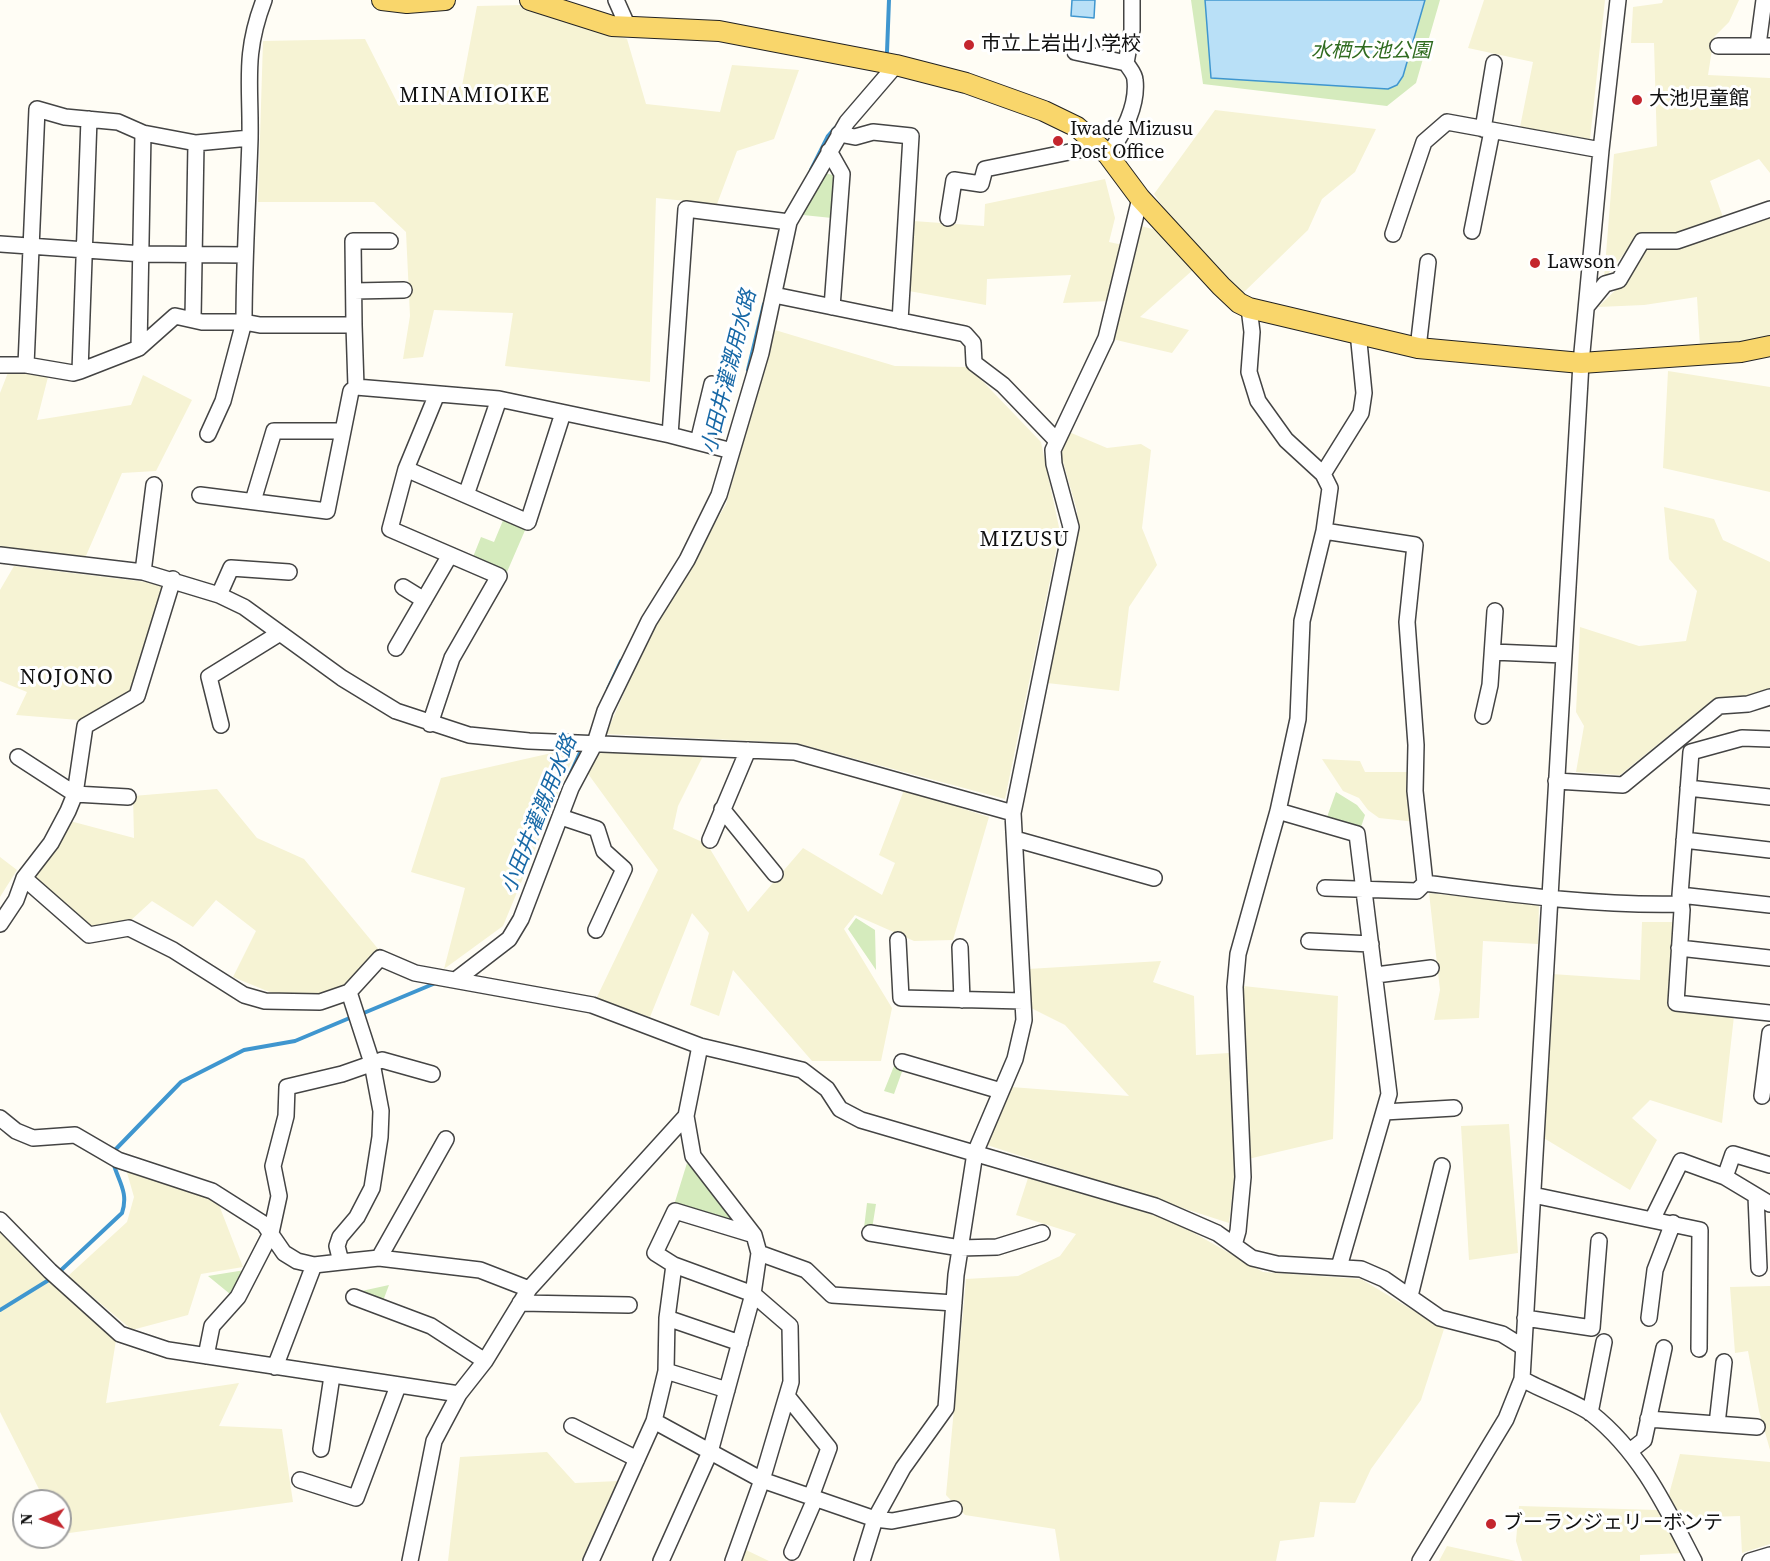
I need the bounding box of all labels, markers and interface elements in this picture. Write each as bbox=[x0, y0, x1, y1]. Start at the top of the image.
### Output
place label: 市立上岩出小学校 bbox=[981, 33, 1141, 57]
marker: 市立上岩出小学校 bbox=[962, 38, 976, 52]
park label: 水栖大池公園 bbox=[1311, 40, 1431, 64]
district label: MINAMIOIKE bbox=[399, 83, 551, 109]
place label: 大池児童館 bbox=[1649, 88, 1749, 112]
marker: 大池児童館 bbox=[1630, 93, 1644, 107]
place label: Iwade Mizusu Post Office bbox=[1070, 118, 1193, 165]
marker: Iwade Mizusu Post Office bbox=[1051, 134, 1065, 148]
place label: Lawson bbox=[1547, 251, 1616, 275]
marker: Lawson bbox=[1528, 256, 1542, 270]
water label: 小田井灌漑用水路 bbox=[697, 287, 763, 457]
district label: MIZUSU bbox=[980, 527, 1070, 553]
district label: NOJONO bbox=[20, 665, 114, 691]
water label: 小田井灌漑用水路 bbox=[497, 732, 583, 898]
north arrow bbox=[12, 1489, 72, 1549]
place label: ブーランジェリーボンテ bbox=[1503, 1512, 1723, 1536]
text: N bbox=[15, 1513, 37, 1525]
marker: ブーランジェリーボンテ bbox=[1484, 1517, 1498, 1531]

